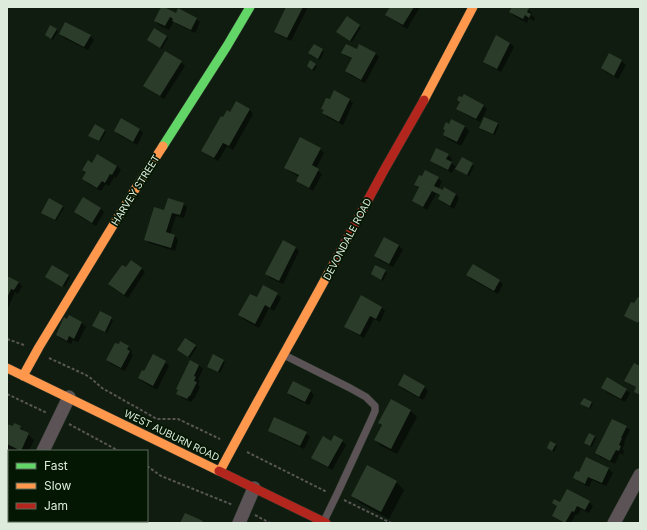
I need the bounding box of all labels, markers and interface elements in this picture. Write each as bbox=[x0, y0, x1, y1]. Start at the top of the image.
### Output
street label: HARVEY STREET bbox=[108, 153, 162, 227]
street label: DEVONDALE ROAD bbox=[320, 196, 374, 282]
street label: WEST AUBURN ROAD bbox=[122, 407, 222, 463]
legend bbox=[8, 450, 148, 522]
text: Fast bbox=[44, 458, 68, 473]
text: Slow bbox=[44, 478, 72, 493]
text: Jam bbox=[44, 498, 68, 513]

